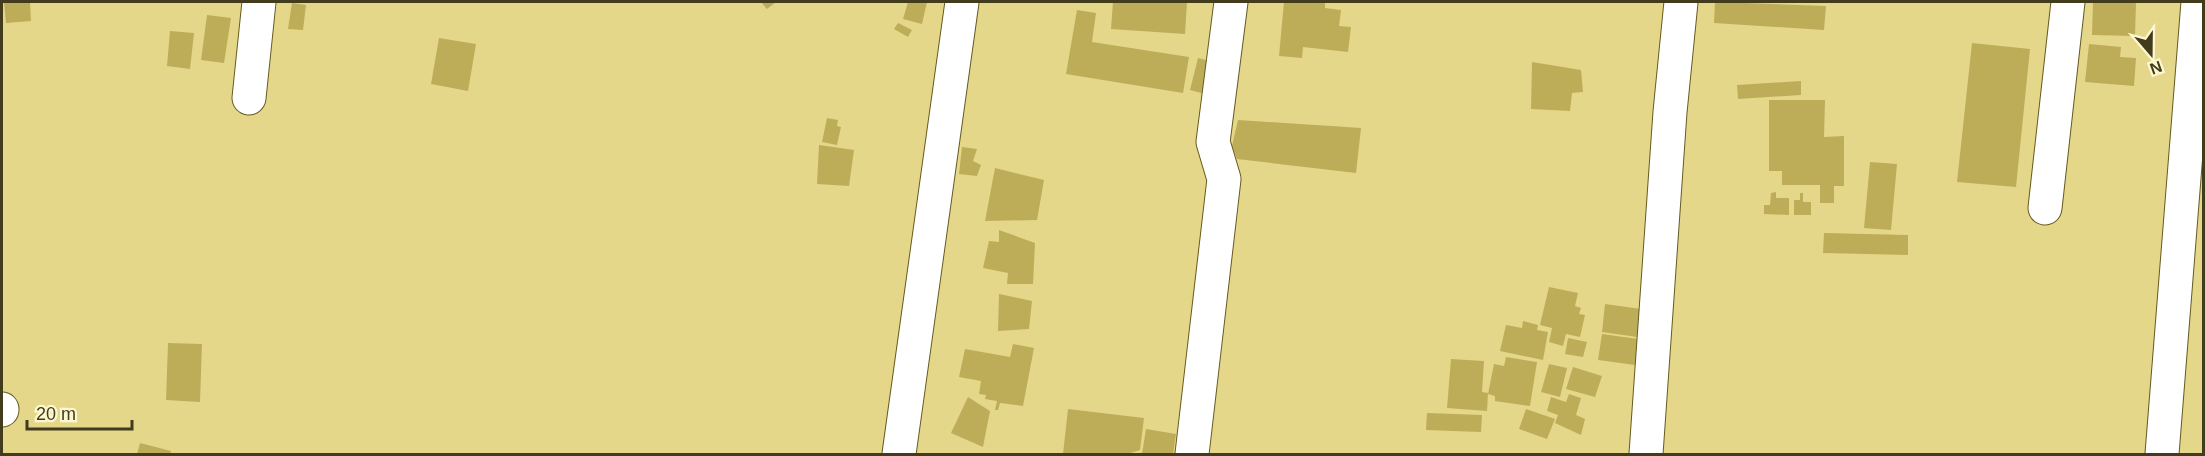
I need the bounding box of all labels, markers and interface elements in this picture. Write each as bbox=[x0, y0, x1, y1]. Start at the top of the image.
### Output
north arrow bbox=[2121, 24, 2181, 84]
text: N bbox=[2148, 58, 2164, 78]
scale bar bbox=[27, 393, 132, 431]
text: 20 m bbox=[36, 404, 76, 424]

